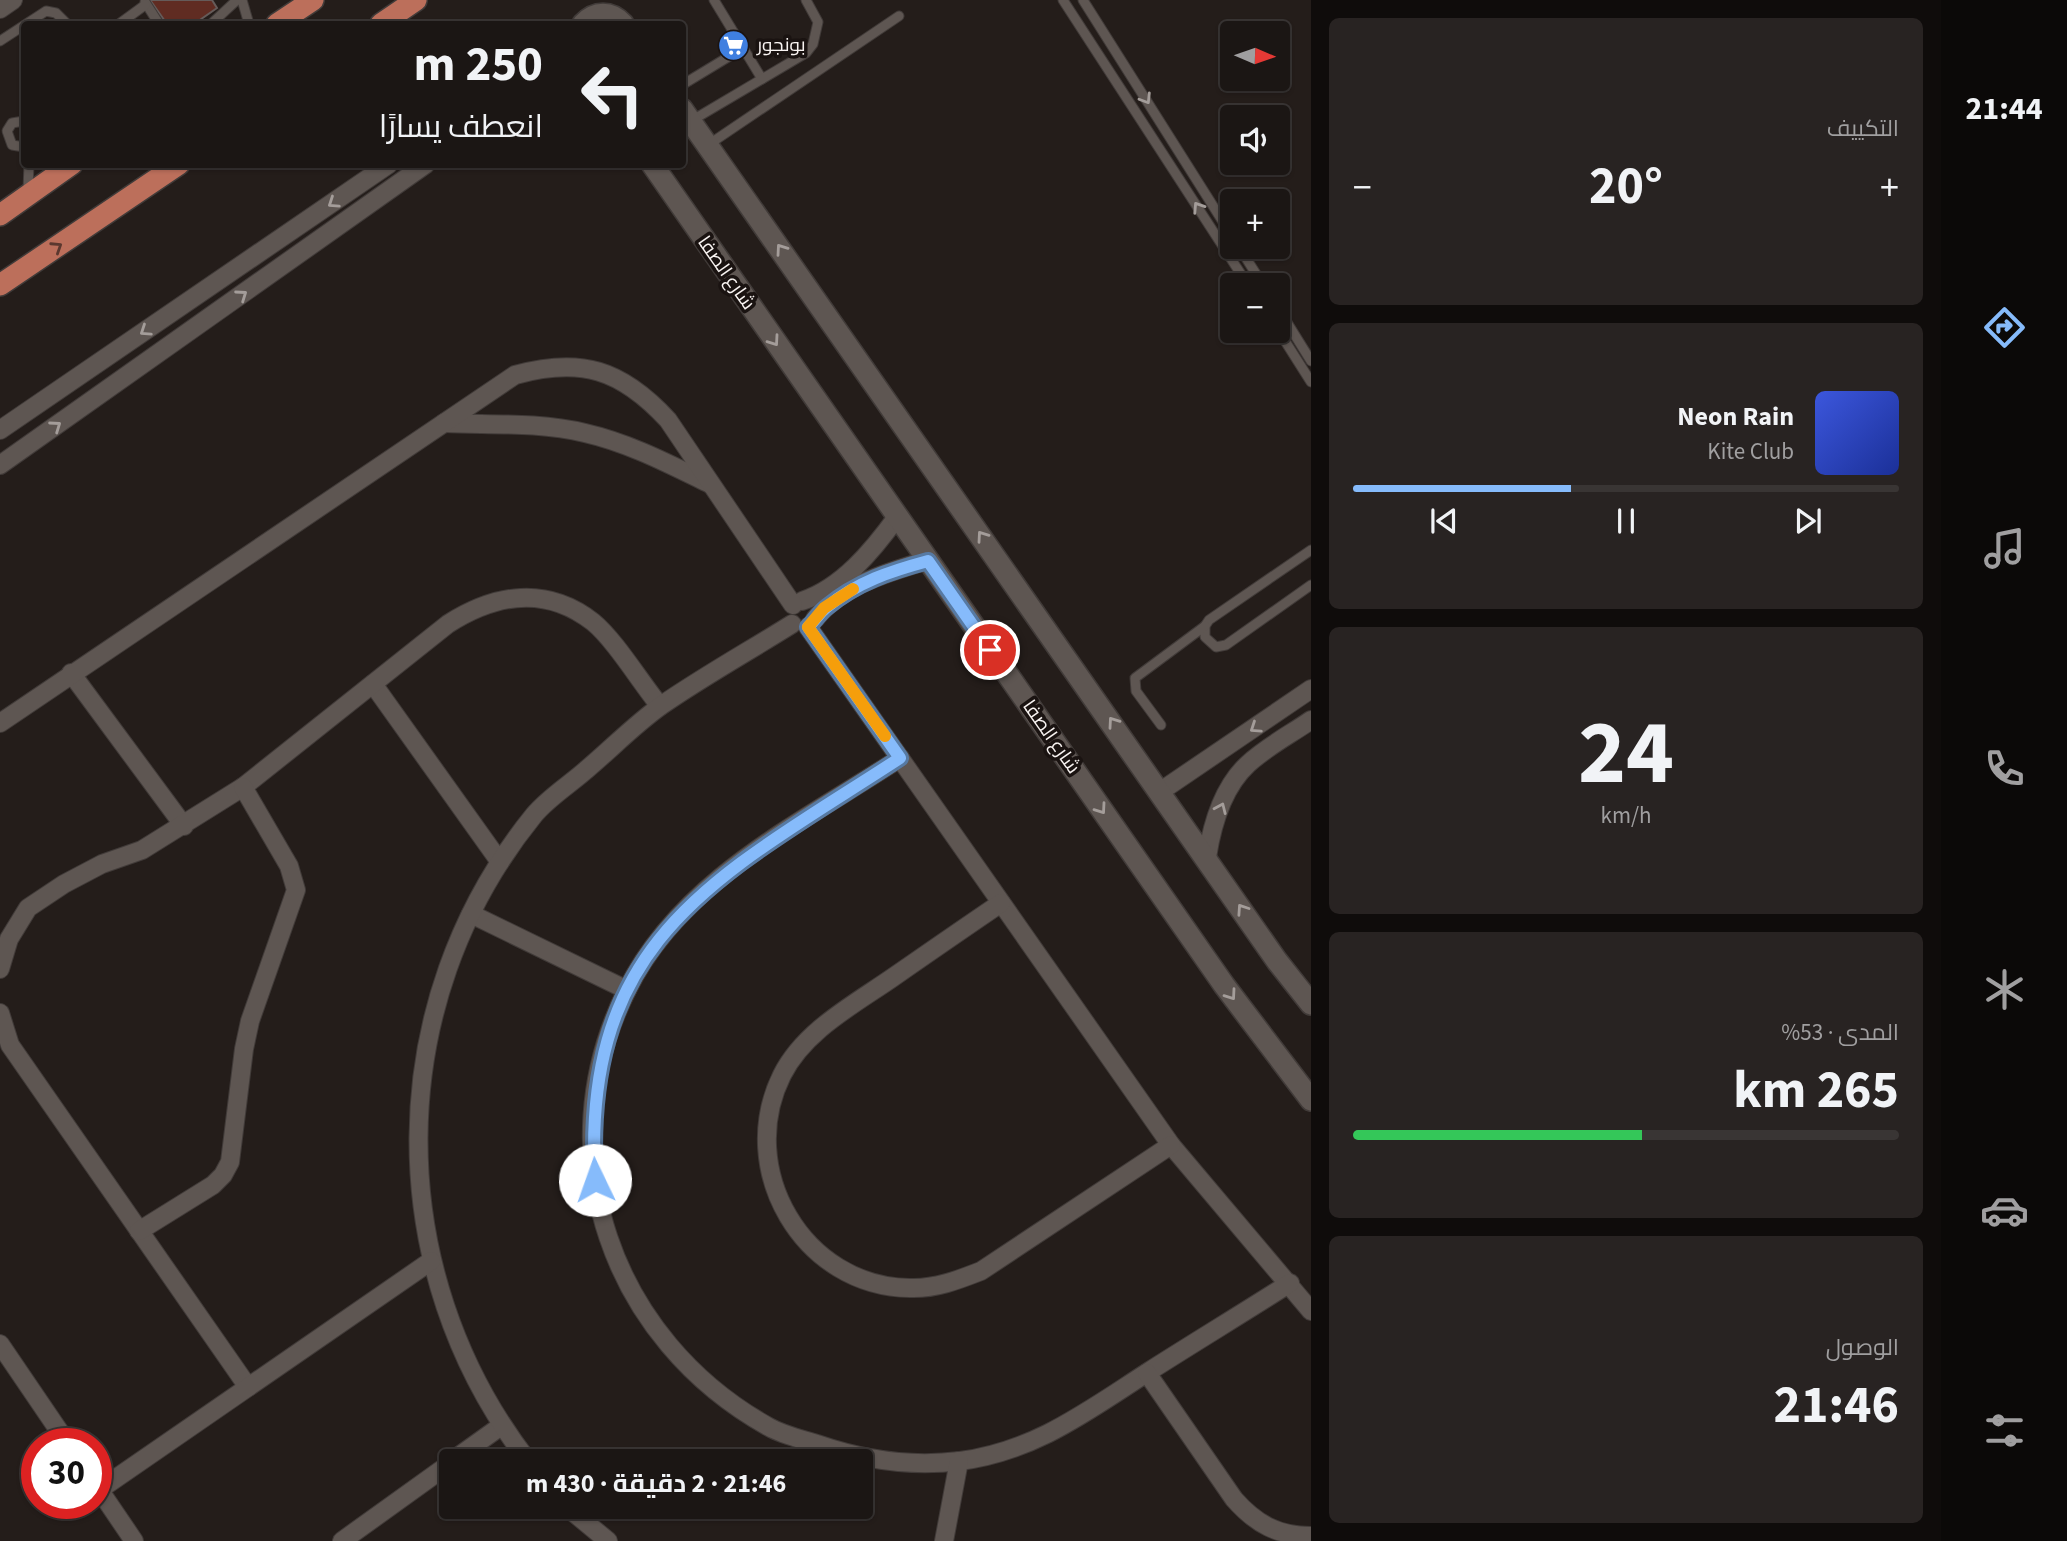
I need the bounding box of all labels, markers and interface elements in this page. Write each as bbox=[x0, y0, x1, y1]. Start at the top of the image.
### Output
north arrow bbox=[1220, 21, 1290, 91]
map controls bbox=[1220, 21, 1290, 343]
supermarket icon: بونجور bbox=[717, 28, 751, 62]
text: 250 m bbox=[414, 30, 543, 100]
place label: بونجور bbox=[756, 32, 806, 59]
icon: left bbox=[567, 49, 658, 140]
text: 21:44 bbox=[1965, 86, 2043, 132]
one-way arrow bbox=[1137, 91, 1150, 104]
text: انعطف يسارًا bbox=[379, 104, 543, 150]
button: sound bbox=[1220, 105, 1290, 175]
text: التكييف bbox=[1827, 112, 1899, 145]
text: 20° bbox=[1589, 150, 1663, 224]
text: − bbox=[1353, 161, 1372, 215]
text: + bbox=[1880, 161, 1899, 215]
button: + bbox=[1220, 189, 1290, 259]
one-way arrow bbox=[327, 195, 340, 208]
one-way arrow bbox=[1193, 202, 1206, 215]
street label: شارع الصفا bbox=[691, 230, 761, 316]
one-way arrow bbox=[49, 243, 62, 256]
one-way arrow bbox=[777, 244, 789, 257]
button: − bbox=[1220, 273, 1290, 343]
one-way arrow bbox=[234, 291, 247, 303]
icon: directions bbox=[1980, 303, 2029, 352]
one-way arrow bbox=[139, 323, 152, 336]
one-way arrow bbox=[766, 333, 778, 346]
text: Neon Rain bbox=[1677, 398, 1794, 435]
one-way arrow bbox=[48, 422, 61, 434]
text: Kite Club bbox=[1707, 435, 1794, 468]
icon: previous bbox=[1425, 502, 1463, 540]
icon: pause bbox=[1607, 502, 1645, 540]
icon: next bbox=[1789, 502, 1827, 540]
icon: music bbox=[1980, 524, 2029, 573]
one-way arrow bbox=[978, 531, 990, 544]
pin bbox=[960, 620, 1020, 680]
icon: arrive bbox=[971, 631, 1009, 669]
text: 24 bbox=[1578, 689, 1674, 818]
street label: شارع الصفا bbox=[1016, 694, 1086, 780]
one-way arrow bbox=[1109, 717, 1121, 730]
one-way arrow bbox=[1249, 719, 1262, 732]
icon: phone bbox=[1980, 744, 2029, 793]
text: km/h bbox=[1601, 799, 1652, 832]
one-way arrow bbox=[1093, 801, 1105, 814]
one-way arrow bbox=[1213, 803, 1227, 815]
one-way arrow bbox=[1238, 904, 1250, 917]
icon: climate bbox=[1980, 965, 2029, 1014]
one-way arrow bbox=[1223, 988, 1236, 1000]
text: المدى · 53% bbox=[1781, 1016, 1899, 1049]
text: 265 km bbox=[1733, 1054, 1899, 1128]
position arrow bbox=[558, 1143, 632, 1217]
icon: car bbox=[1980, 1186, 2029, 1235]
text: الوصول bbox=[1826, 1331, 1899, 1364]
text: 21:46 bbox=[1774, 1369, 1899, 1443]
icon: filters bbox=[1980, 1406, 2029, 1455]
speed limit sign: 30 bbox=[21, 1428, 112, 1519]
text: 21:46 · 2 دقيقة · 430 m bbox=[526, 1465, 786, 1502]

